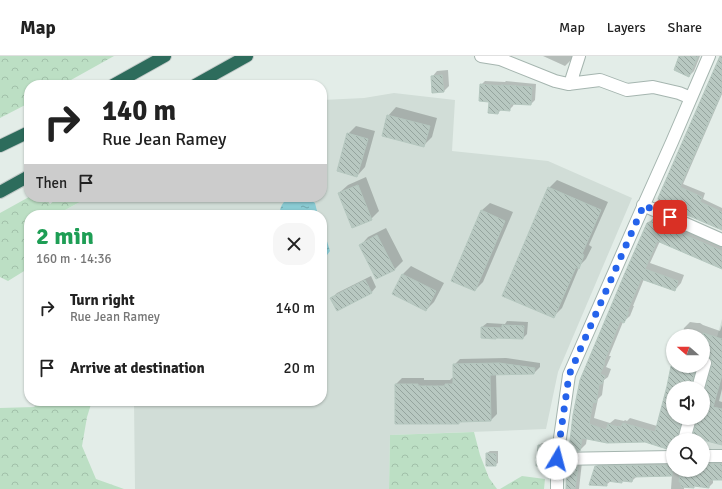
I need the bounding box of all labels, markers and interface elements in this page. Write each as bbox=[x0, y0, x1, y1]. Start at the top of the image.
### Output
text: Map bbox=[20, 16, 56, 40]
text: Map bbox=[559, 19, 585, 36]
text: Layers bbox=[607, 19, 646, 36]
text: Share bbox=[668, 19, 702, 36]
text: 140 m bbox=[102, 94, 176, 128]
icon: right bbox=[36, 96, 88, 148]
text: Rue Jean Ramey bbox=[102, 128, 227, 150]
icon: arrive bbox=[75, 172, 97, 194]
text: Then bbox=[36, 174, 67, 192]
pin bbox=[653, 200, 687, 234]
icon: arrive bbox=[659, 206, 681, 228]
text: 2 min bbox=[36, 221, 94, 251]
button: close bbox=[273, 223, 315, 265]
text: 160 m · 14:36 bbox=[36, 251, 112, 267]
text: Turn right bbox=[70, 291, 135, 309]
icon: right bbox=[36, 297, 58, 319]
text: 140 m bbox=[275, 299, 315, 317]
text: Rue Jean Ramey bbox=[70, 309, 160, 325]
north arrow bbox=[666, 329, 710, 373]
map controls bbox=[666, 329, 710, 477]
icon: arrive bbox=[36, 357, 58, 379]
text: Arrive at destination bbox=[70, 359, 205, 377]
text: 20 m bbox=[284, 359, 315, 377]
button: sound bbox=[666, 381, 710, 425]
button: search bbox=[666, 433, 710, 477]
position arrow bbox=[536, 438, 578, 480]

